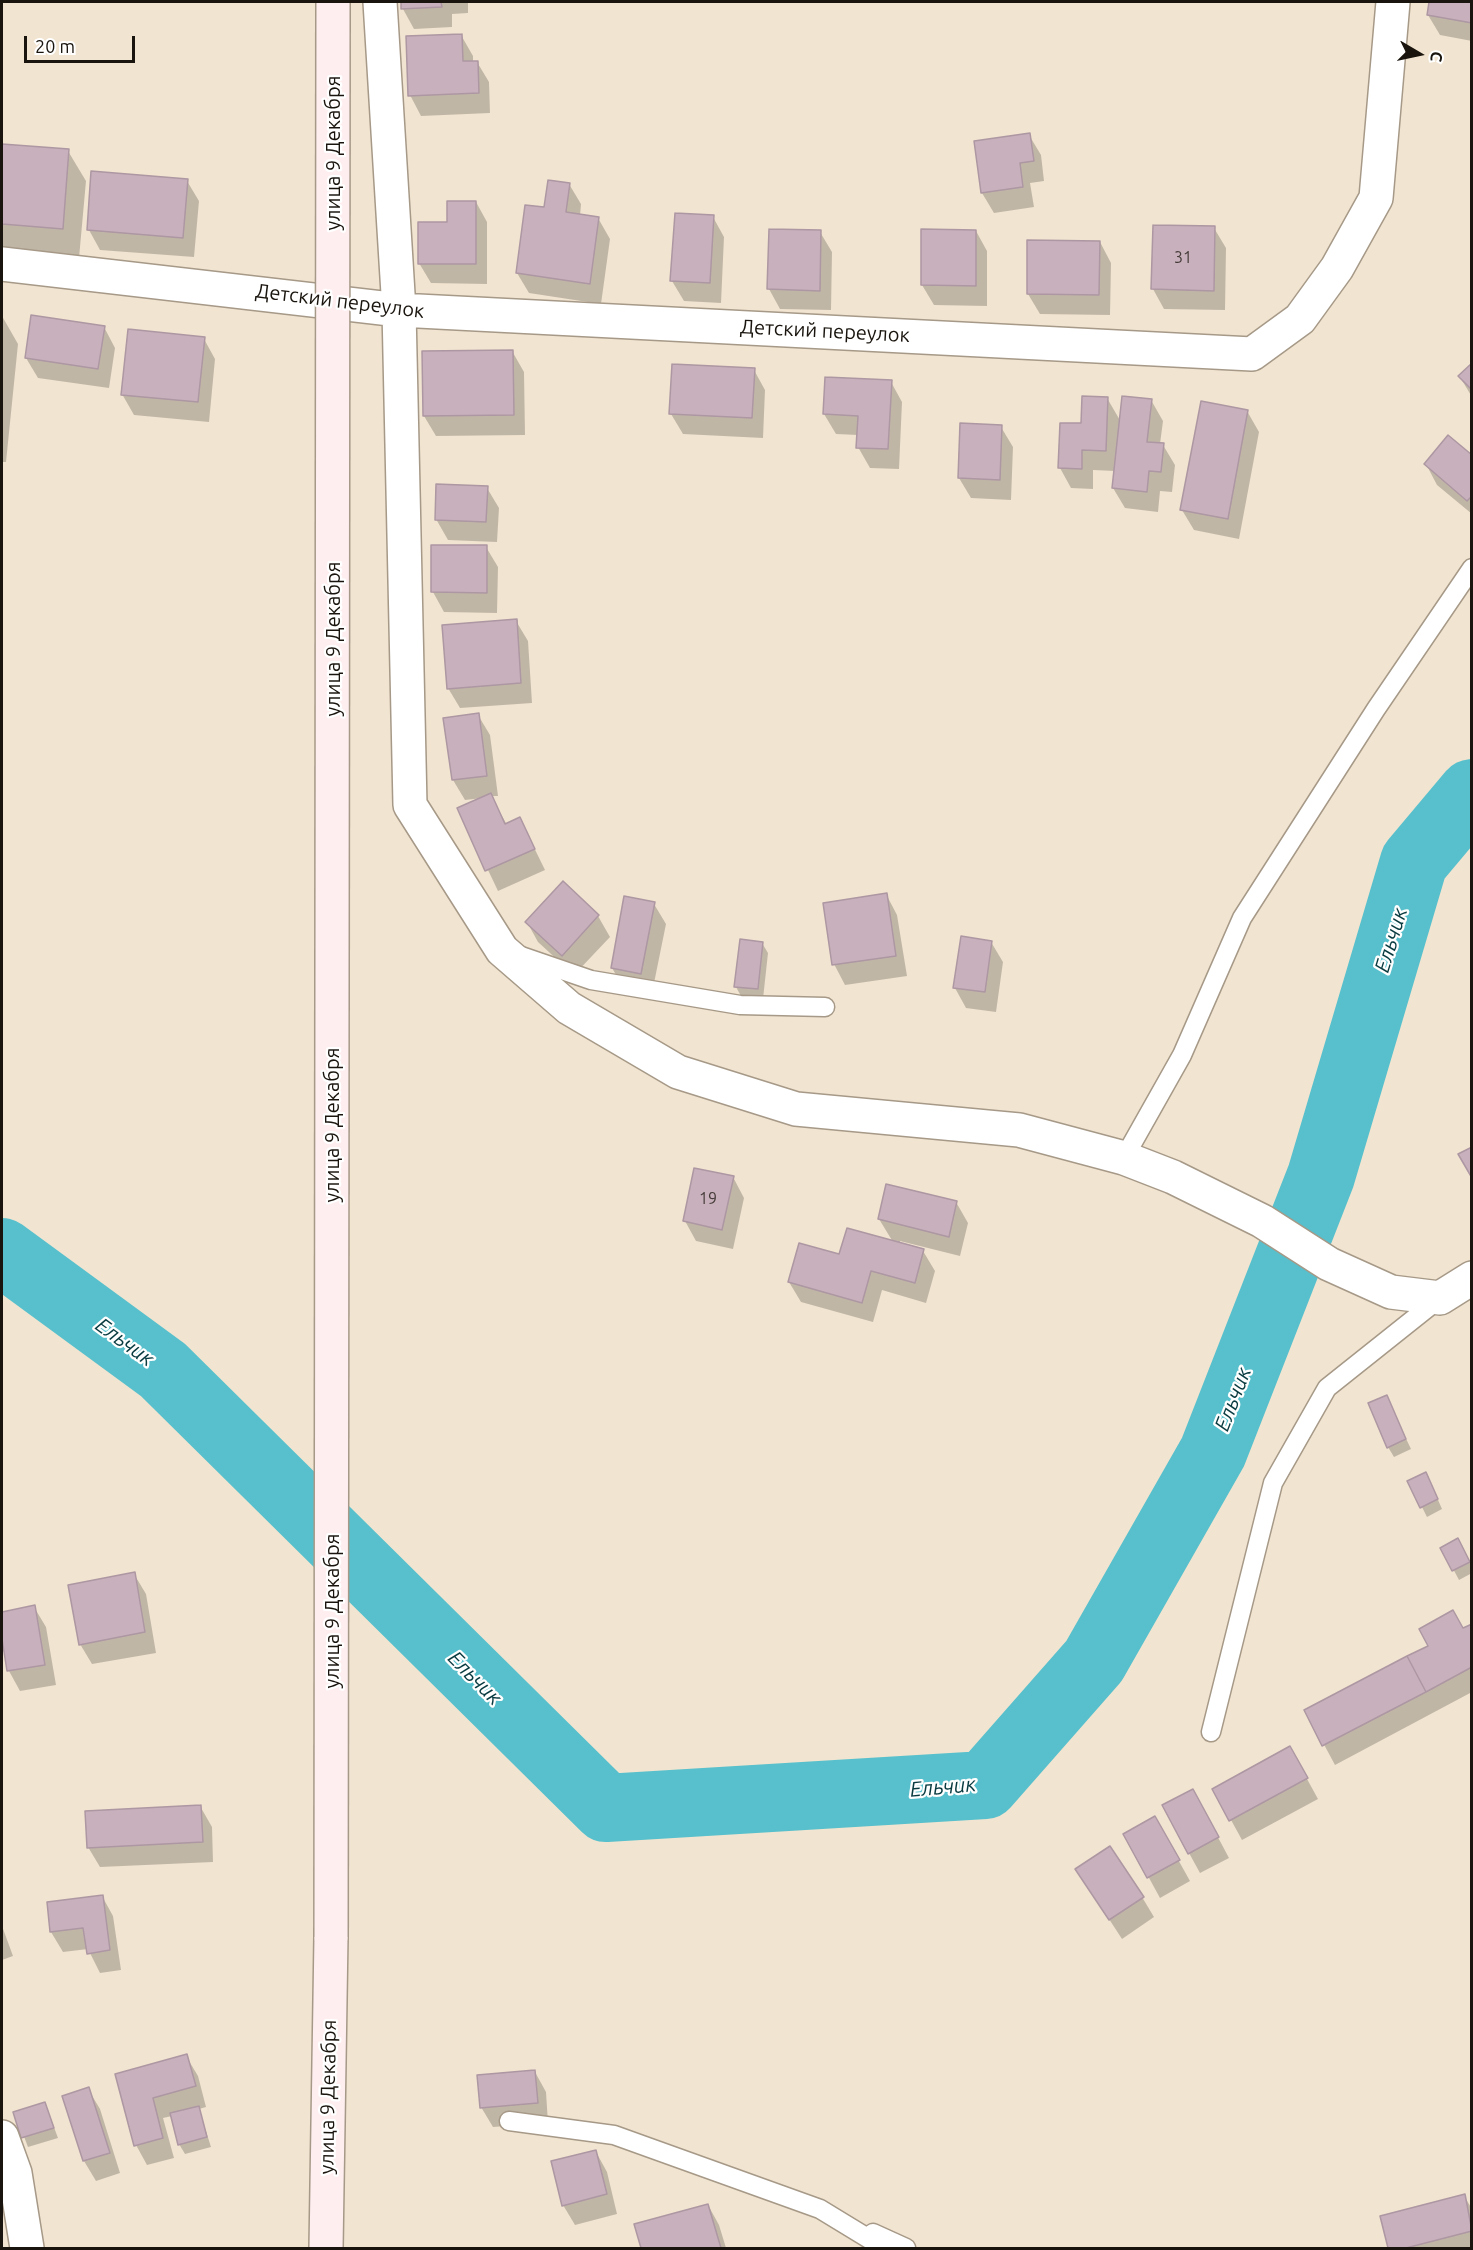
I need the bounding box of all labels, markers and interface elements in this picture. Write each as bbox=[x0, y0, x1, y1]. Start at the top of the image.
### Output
scale bar bbox=[27, 24, 138, 62]
north arrow bbox=[1389, 24, 1449, 84]
text: 20 m bbox=[35, 36, 75, 56]
text: С bbox=[1427, 50, 1446, 63]
street label: улица 9 Декабря bbox=[321, 76, 345, 230]
house number: 31 bbox=[1174, 248, 1192, 268]
street label: Детский переулок bbox=[254, 279, 426, 323]
street label: Детский переулок bbox=[739, 315, 911, 347]
street label: улица 9 Декабря bbox=[321, 562, 345, 716]
water label: Ельчик bbox=[1369, 905, 1413, 975]
street label: улица 9 Декабря bbox=[320, 1048, 344, 1202]
house number: 19 bbox=[699, 1189, 717, 1209]
water label: Ельчик bbox=[91, 1312, 159, 1372]
water label: Ельчик bbox=[1209, 1364, 1257, 1434]
street label: улица 9 Декабря bbox=[320, 1534, 344, 1688]
water label: Ельчик bbox=[443, 1646, 507, 1710]
water label: Ельчик bbox=[909, 1772, 977, 1802]
street label: улица 9 Декабря bbox=[315, 2019, 341, 2175]

